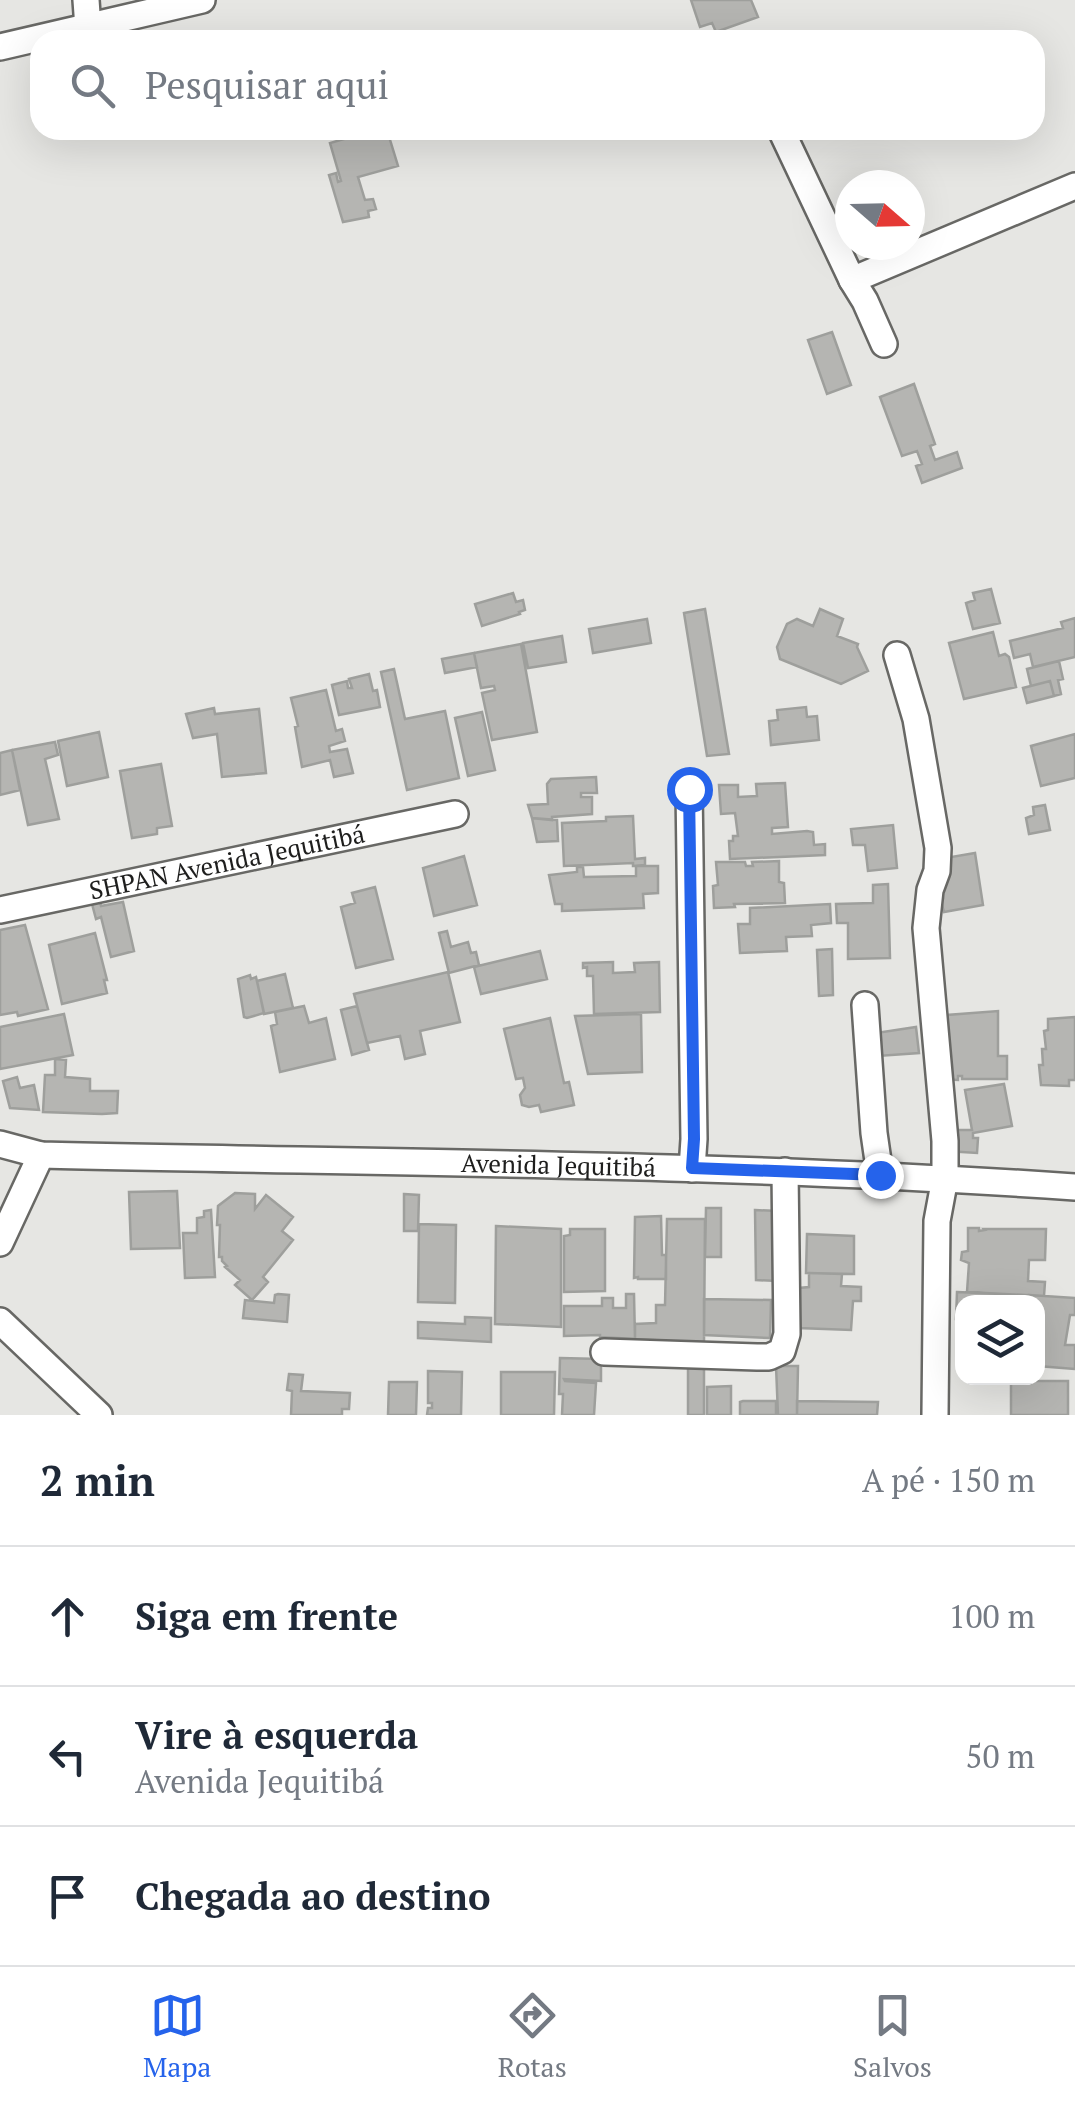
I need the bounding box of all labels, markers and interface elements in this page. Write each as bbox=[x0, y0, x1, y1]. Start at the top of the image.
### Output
search box bbox=[30, 30, 1045, 140]
icon: search bbox=[65, 58, 120, 113]
text: Pesquisar aqui bbox=[145, 60, 389, 110]
north arrow bbox=[835, 170, 925, 260]
route start bbox=[667, 767, 713, 813]
street label: SHPAN Avenida Jequitibá bbox=[86, 816, 368, 907]
street label: Avenida Jequitibá bbox=[461, 1146, 657, 1184]
route end bbox=[858, 1153, 904, 1199]
map controls bbox=[955, 1295, 1045, 1385]
button: layers bbox=[955, 1295, 1045, 1385]
text: 2 min bbox=[40, 1452, 155, 1508]
text: A pé · 150 m bbox=[862, 1459, 1035, 1501]
icon: ahead bbox=[40, 1589, 95, 1644]
text: Siga em frente bbox=[135, 1591, 398, 1641]
text: 100 m bbox=[948, 1595, 1035, 1637]
text: Vire à esquerda bbox=[135, 1710, 418, 1760]
icon: left bbox=[40, 1729, 95, 1784]
text: 50 m bbox=[965, 1735, 1035, 1777]
text: Avenida Jequitibá bbox=[135, 1760, 384, 1802]
icon: arrive bbox=[40, 1869, 95, 1924]
text: Chegada ao destino bbox=[135, 1871, 490, 1921]
tab: Mapa bbox=[143, 1988, 212, 2085]
tab: Rotas bbox=[498, 1988, 567, 2085]
tab: Salvos bbox=[853, 1988, 932, 2085]

